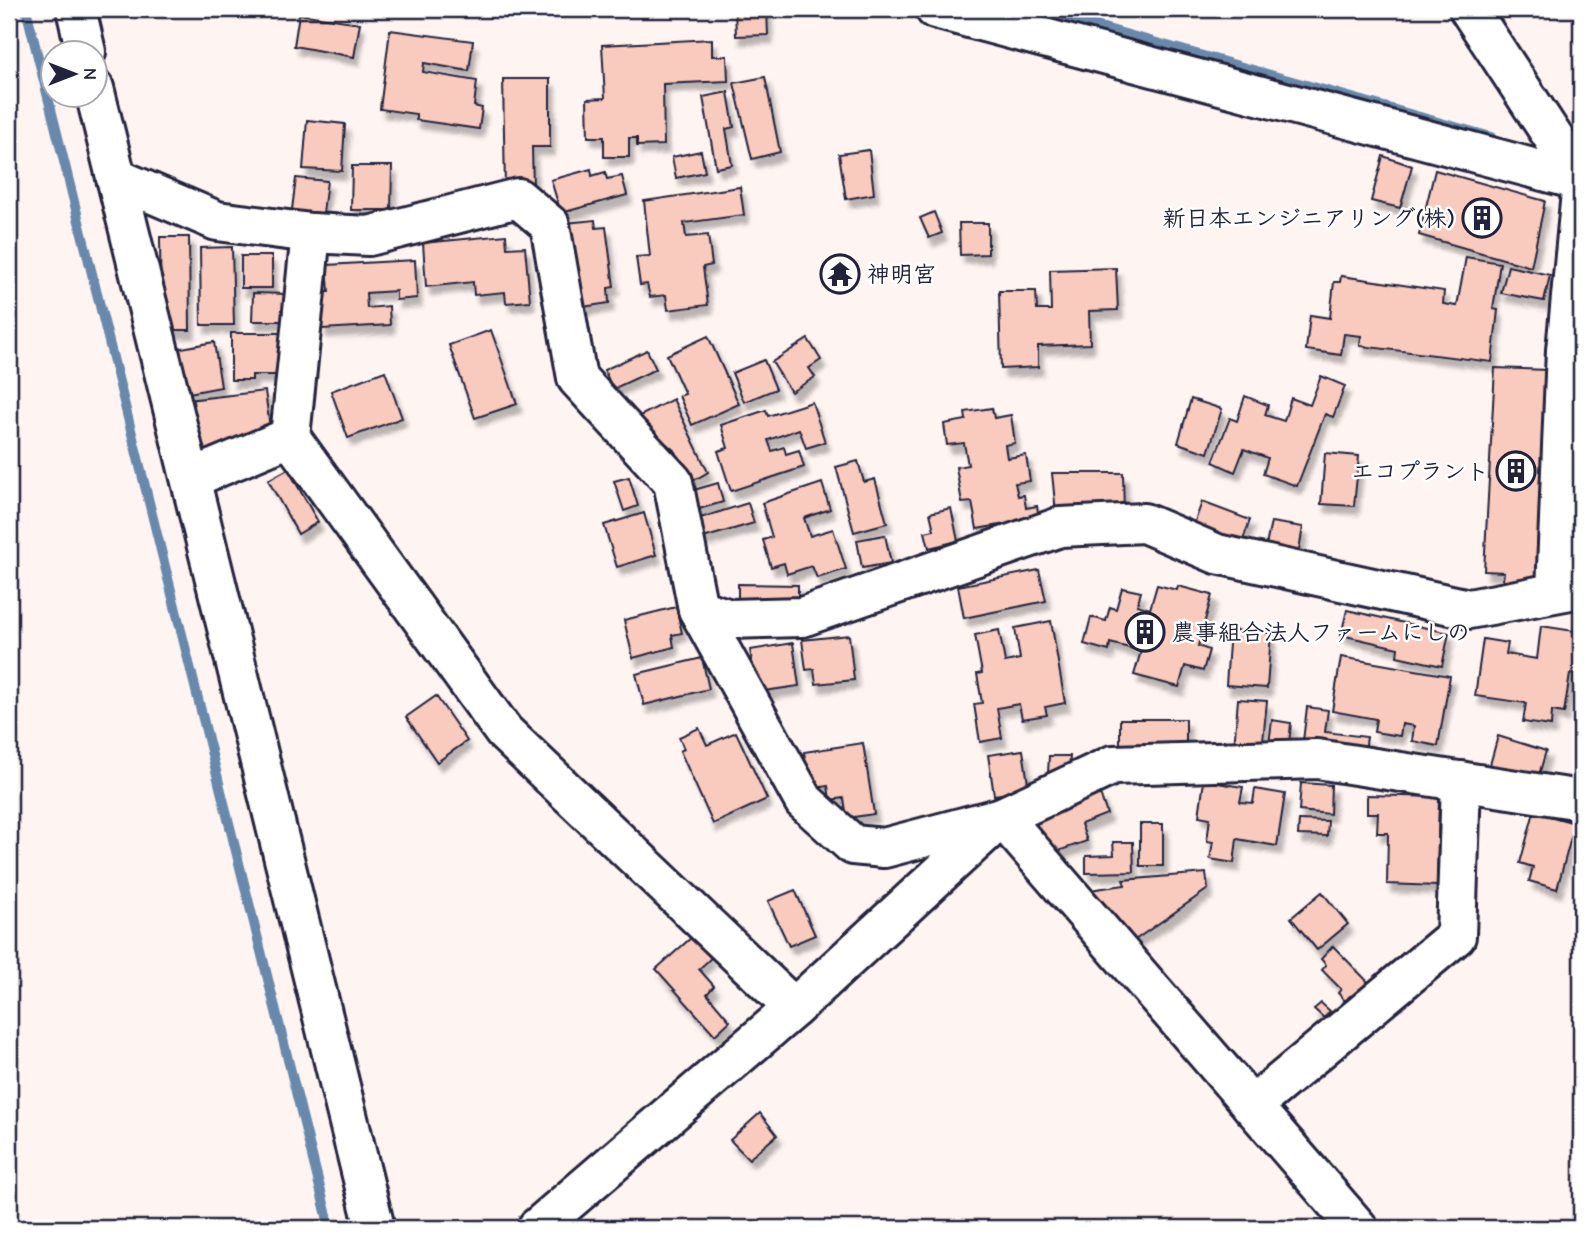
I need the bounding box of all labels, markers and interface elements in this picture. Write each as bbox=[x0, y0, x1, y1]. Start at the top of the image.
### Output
north arrow bbox=[38, 38, 108, 108]
text: N bbox=[79, 68, 101, 80]
building icon: 新日本エンジニアリング(株) bbox=[1461, 197, 1503, 239]
place label: 新日本エンジニアリング(株) bbox=[1163, 205, 1455, 232]
temple icon: 神明宮 bbox=[819, 253, 861, 295]
place label: 神明宮 bbox=[867, 261, 936, 288]
building icon: エコプラント bbox=[1495, 450, 1537, 492]
place label: エコプラント bbox=[1351, 458, 1489, 485]
building icon: 農事組合法人ファームにしの bbox=[1124, 611, 1166, 653]
place label: 農事組合法人ファームにしの bbox=[1172, 619, 1470, 646]

